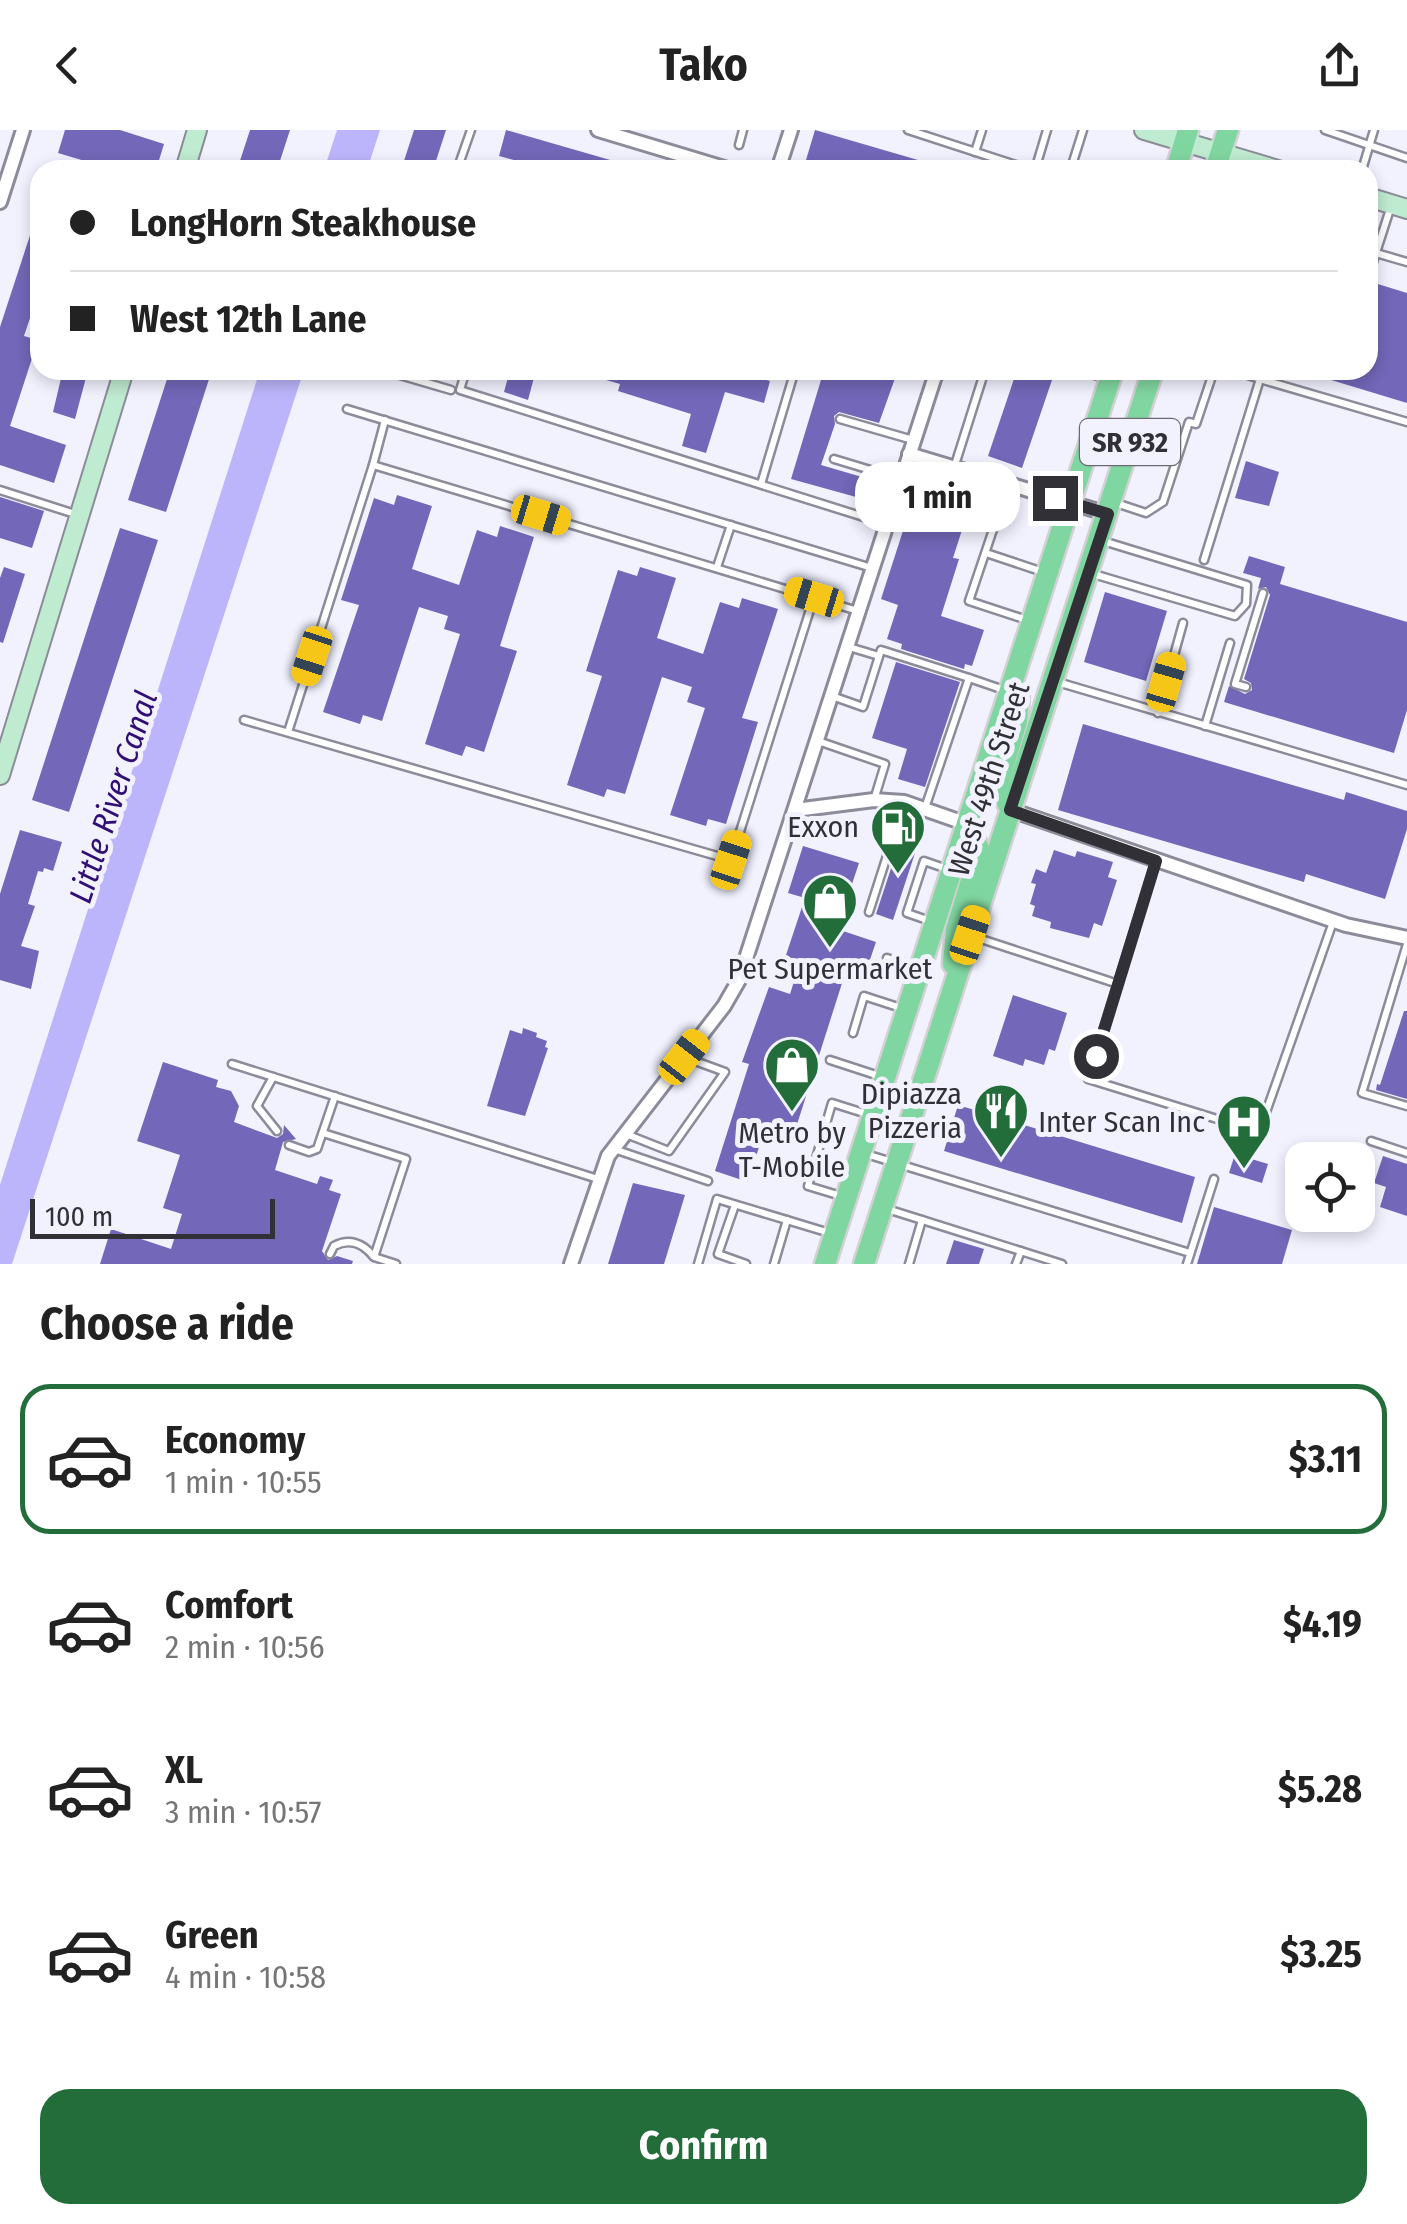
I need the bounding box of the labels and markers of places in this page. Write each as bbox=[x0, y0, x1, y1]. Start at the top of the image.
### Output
fuel station icon: Exxon bbox=[868, 797, 928, 876]
place label: Exxon bbox=[787, 809, 859, 845]
shop icon: Pet Supermarket bbox=[800, 871, 860, 950]
place label: Pet Supermarket bbox=[728, 951, 933, 987]
shop icon: Metro by T-Mobile bbox=[762, 1035, 822, 1114]
place label: Dipiazza Pizzeria bbox=[861, 1076, 962, 1146]
restaurant icon: Dipiazza Pizzeria bbox=[971, 1081, 1031, 1160]
hospital icon: Inter Scan Inc bbox=[1214, 1092, 1274, 1171]
place label: Inter Scan Inc bbox=[1038, 1104, 1205, 1140]
place label: Metro by T-Mobile bbox=[738, 1115, 846, 1185]

